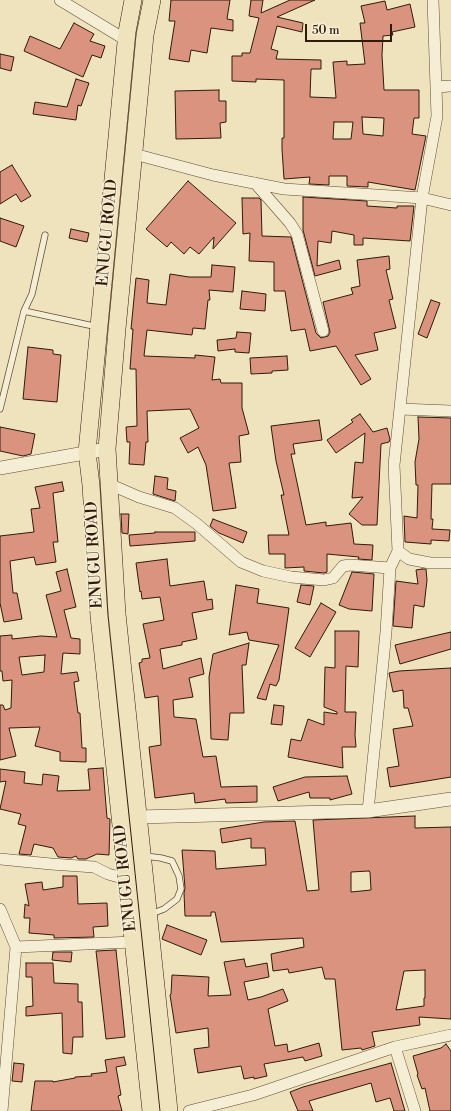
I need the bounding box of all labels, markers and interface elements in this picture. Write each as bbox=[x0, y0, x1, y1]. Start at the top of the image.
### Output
scale bar bbox=[307, 16, 394, 42]
text: 50 m bbox=[312, 23, 340, 38]
street label: ENUGU ROAD bbox=[94, 179, 122, 287]
street label: ENUGU ROAD bbox=[83, 501, 107, 609]
street label: ENUGU ROAD bbox=[111, 823, 141, 933]

